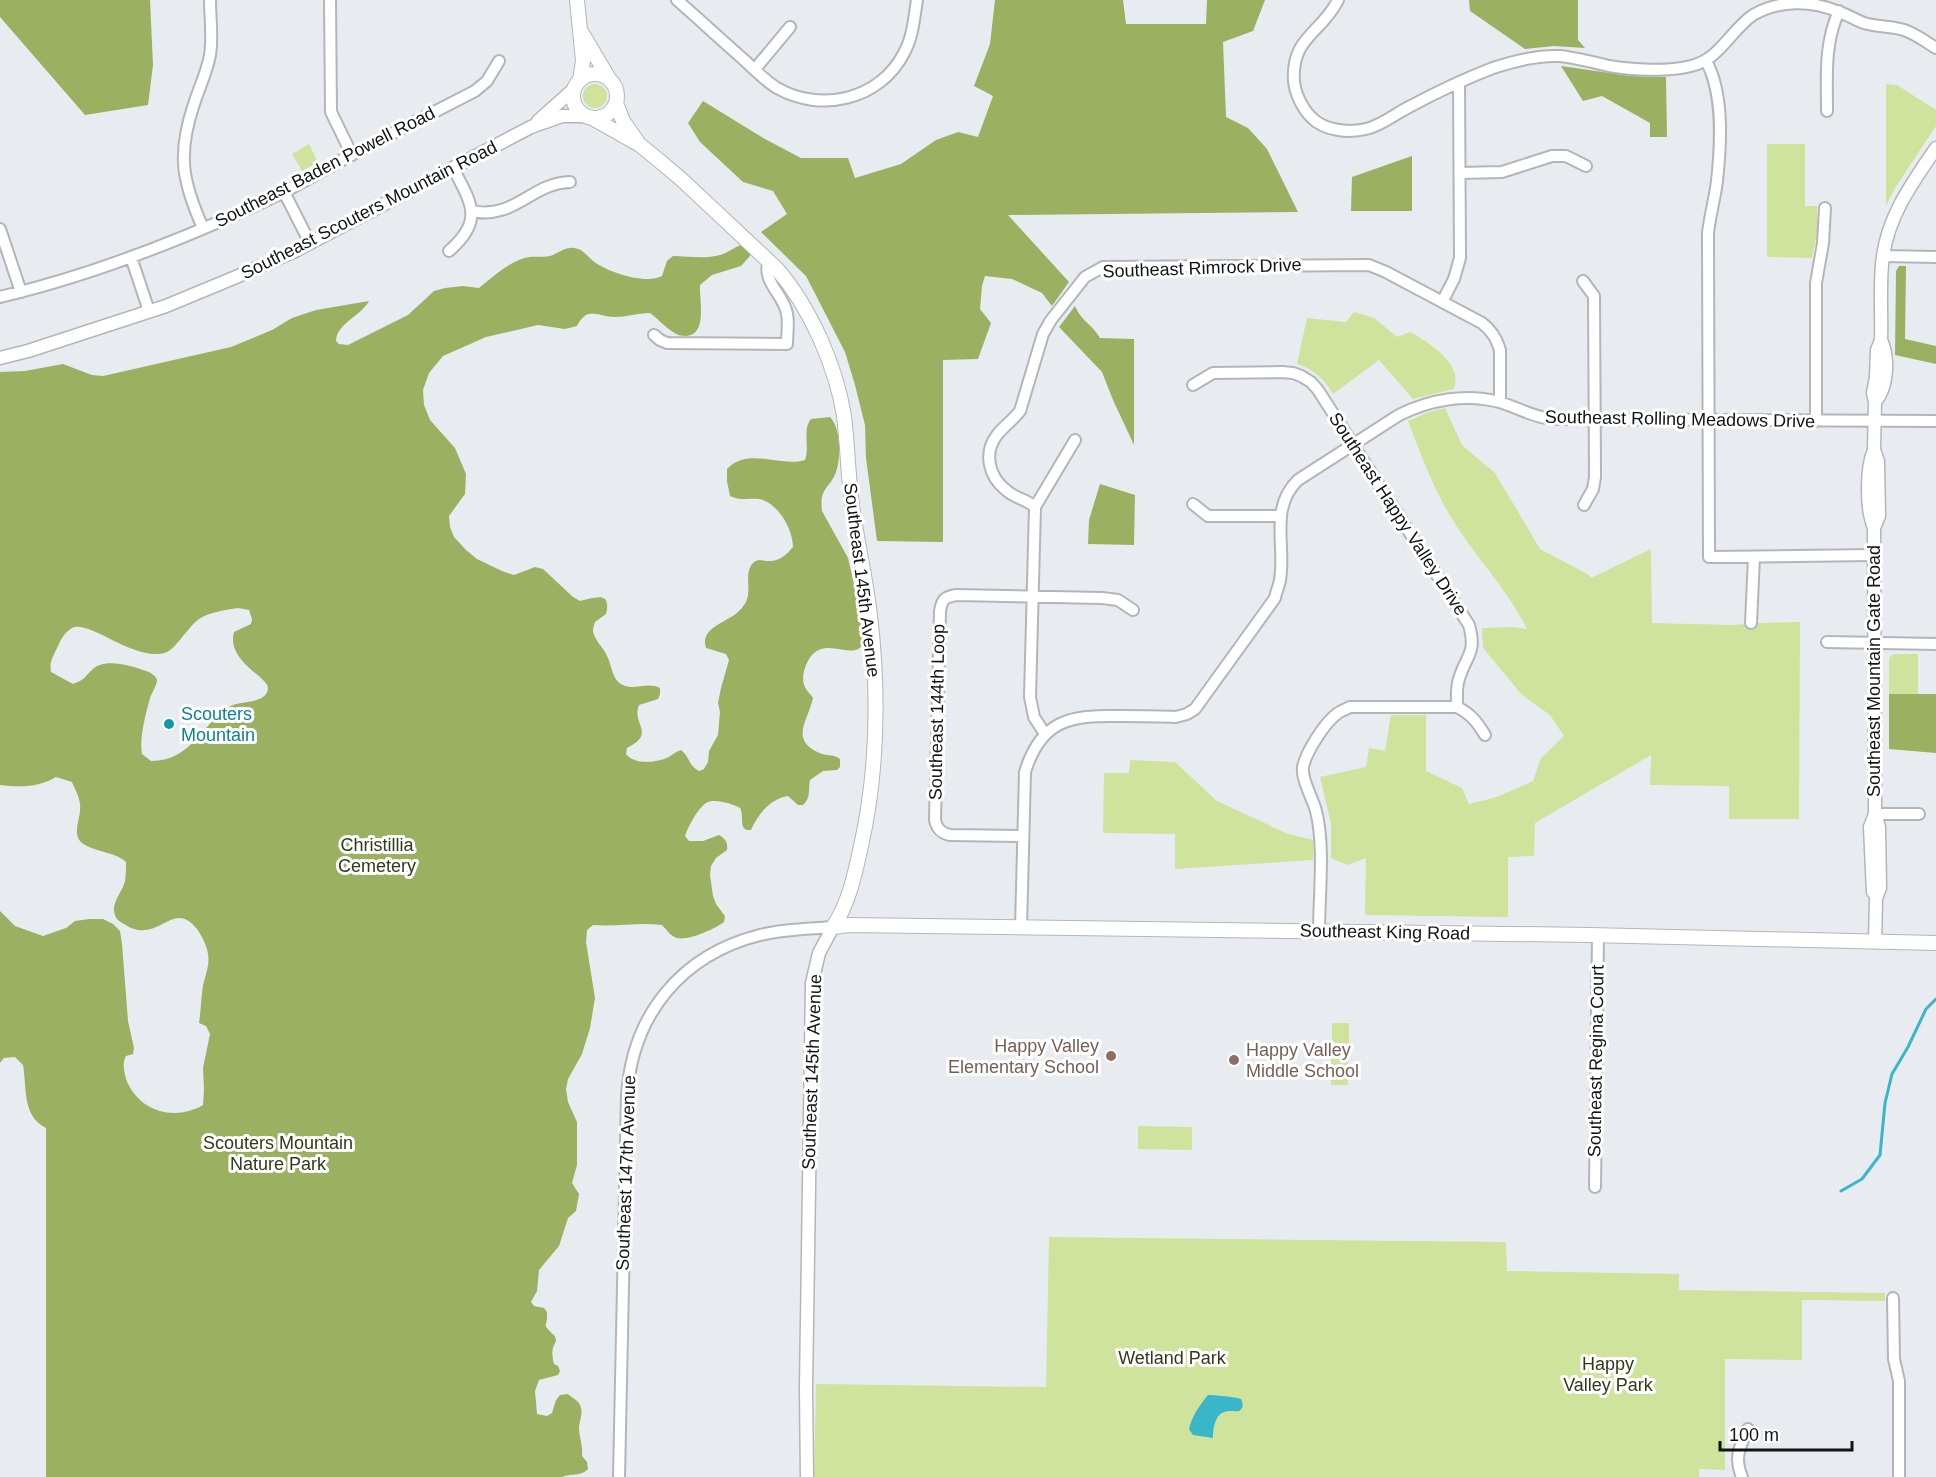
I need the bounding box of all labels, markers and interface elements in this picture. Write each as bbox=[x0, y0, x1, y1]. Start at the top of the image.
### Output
street label: Southeast Baden Powell Road bbox=[212, 103, 438, 231]
street label: Southeast Scouters Mountain Road bbox=[238, 137, 500, 283]
street label: Southeast Rimrock Drive bbox=[1102, 255, 1302, 281]
street label: Southeast Rolling Meadows Drive bbox=[1545, 407, 1815, 431]
street label: Southeast Happy Valley Drive bbox=[1325, 409, 1471, 619]
street label: Southeast 145th Avenue bbox=[840, 482, 884, 678]
street label: Southeast Mountain Gate Road bbox=[1864, 545, 1884, 797]
street label: Southeast 144th Loop bbox=[925, 624, 949, 800]
place label: Scouters Mountain bbox=[181, 704, 255, 745]
marker: Scouters Mountain bbox=[162, 717, 176, 731]
park label: Christillia Cemetery bbox=[338, 835, 416, 876]
street label: Southeast King Road bbox=[1300, 921, 1470, 943]
street label: Southeast Regina Court bbox=[1584, 965, 1608, 1157]
street label: Southeast 145th Avenue bbox=[799, 974, 825, 1170]
place label: Happy Valley Elementary School bbox=[948, 1036, 1099, 1077]
place label: Happy Valley Middle School bbox=[1246, 1040, 1359, 1081]
marker: Happy Valley Elementary School bbox=[1104, 1049, 1118, 1063]
marker: Happy Valley Middle School bbox=[1227, 1053, 1241, 1067]
street label: Southeast 147th Avenue bbox=[613, 1075, 639, 1271]
park label: Scouters Mountain Nature Park bbox=[203, 1133, 353, 1174]
park label: Wetland Park bbox=[1118, 1348, 1227, 1368]
park label: Happy Valley Park bbox=[1563, 1354, 1654, 1395]
scale bar bbox=[1720, 1414, 1852, 1452]
text: 100 m bbox=[1729, 1425, 1779, 1445]

